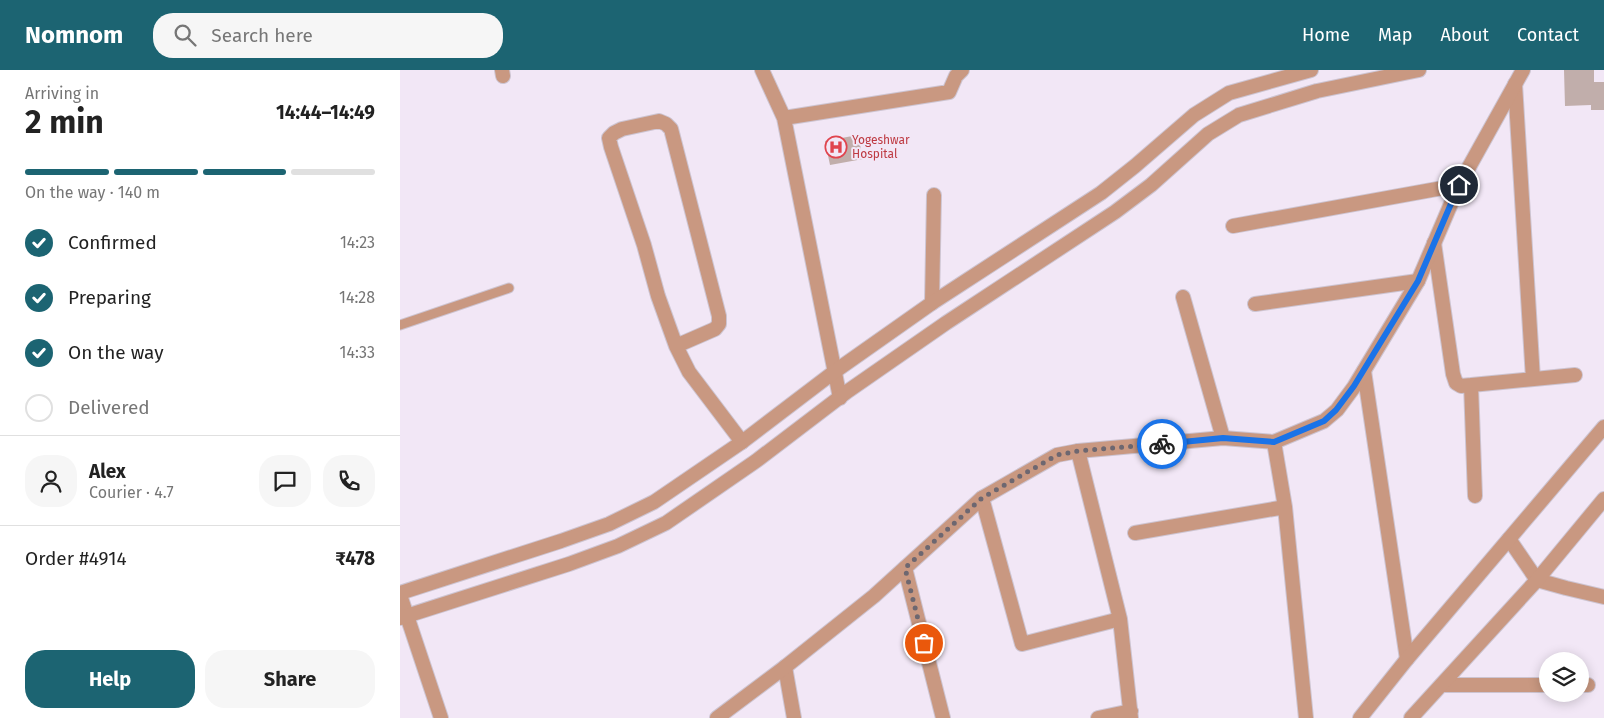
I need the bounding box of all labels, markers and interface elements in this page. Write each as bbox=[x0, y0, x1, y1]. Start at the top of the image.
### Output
search box bbox=[153, 13, 503, 58]
text: Nomnom bbox=[25, 21, 123, 49]
icon: search bbox=[171, 21, 199, 49]
text: Search here bbox=[211, 24, 313, 47]
text: Home bbox=[1302, 24, 1350, 46]
text: Map bbox=[1378, 24, 1412, 46]
text: About bbox=[1440, 24, 1489, 46]
text: Contact bbox=[1517, 24, 1579, 46]
text: Arriving in bbox=[25, 84, 99, 103]
text: 14:44–14:49 bbox=[276, 101, 375, 124]
text: 2 min bbox=[25, 103, 104, 141]
place label: Yogeshwar Hospital bbox=[852, 133, 910, 161]
hospital icon: Yogeshwar Hospital bbox=[824, 135, 848, 159]
pin bbox=[1438, 164, 1480, 206]
icon: home bbox=[1445, 171, 1473, 199]
text: On the way · 140 m bbox=[25, 183, 160, 202]
icon: check bbox=[25, 229, 53, 257]
text: Confirmed bbox=[68, 231, 157, 254]
text: 14:23 bbox=[340, 233, 375, 252]
icon: check bbox=[25, 284, 53, 312]
text: Preparing bbox=[68, 286, 151, 309]
text: 14:28 bbox=[339, 288, 375, 307]
icon: check bbox=[25, 339, 53, 367]
text: On the way bbox=[68, 341, 164, 364]
text: 14:33 bbox=[340, 343, 375, 362]
text: Delivered bbox=[68, 396, 150, 419]
courier bbox=[1137, 419, 1187, 469]
icon: bike bbox=[1148, 430, 1176, 458]
button: person bbox=[25, 455, 77, 507]
button: chat bbox=[259, 455, 311, 507]
button: phone bbox=[323, 455, 375, 507]
text: Alex bbox=[89, 460, 126, 483]
text: Courier · 4.7 bbox=[89, 483, 174, 502]
text: Order #4914 bbox=[25, 547, 127, 570]
text: ₹478 bbox=[335, 547, 375, 570]
pin bbox=[903, 622, 945, 664]
icon: bag bbox=[910, 629, 938, 657]
button: Help bbox=[25, 650, 195, 708]
button: Share bbox=[205, 650, 375, 708]
map controls bbox=[1539, 652, 1589, 702]
button: layers bbox=[1539, 652, 1589, 702]

